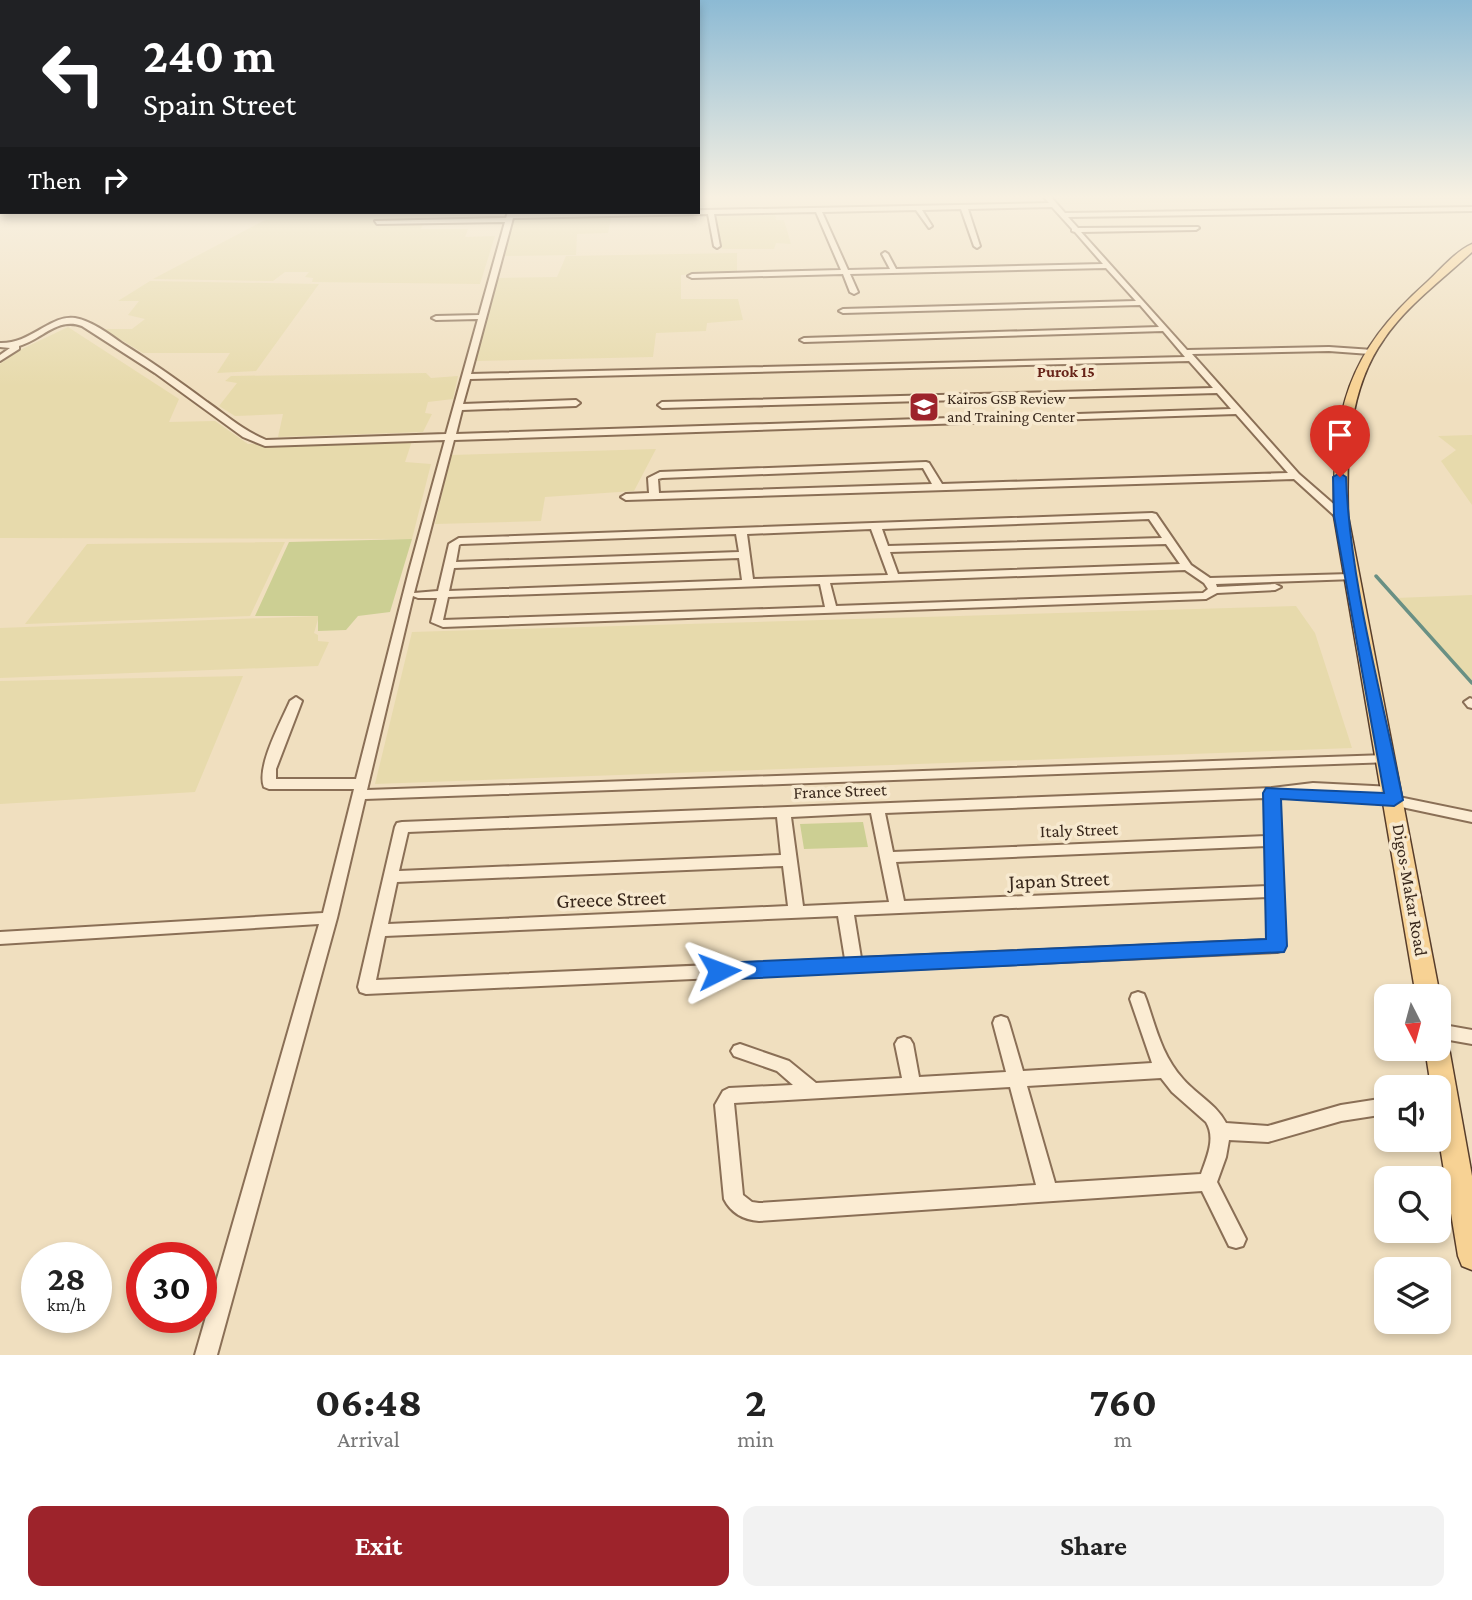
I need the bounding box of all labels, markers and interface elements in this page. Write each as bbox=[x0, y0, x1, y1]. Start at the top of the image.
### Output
icon: left bbox=[28, 28, 119, 119]
text: 240 m bbox=[143, 28, 275, 83]
text: Spain Street bbox=[143, 86, 296, 122]
icon: right bbox=[96, 161, 134, 199]
text: Then bbox=[28, 166, 82, 195]
district label: Purok 15 bbox=[1037, 363, 1095, 380]
school or university icon: Kairos GSB Review and Training Center bbox=[907, 390, 941, 424]
place label: Kairos GSB Review and Training Center bbox=[947, 390, 1075, 426]
pin bbox=[1310, 405, 1370, 477]
icon: arrive bbox=[1321, 416, 1359, 454]
street label: France Street bbox=[793, 779, 888, 803]
street label: Italy Street bbox=[1040, 819, 1119, 841]
street label: Digos-Makar Road bbox=[1388, 822, 1432, 958]
street label: Japan Street bbox=[1006, 866, 1111, 894]
street label: Greece Street bbox=[556, 885, 667, 913]
position arrow bbox=[682, 934, 756, 1008]
north arrow bbox=[1374, 984, 1451, 1060]
map controls bbox=[1374, 984, 1451, 1334]
button: sound bbox=[1374, 1075, 1451, 1152]
button: search bbox=[1374, 1166, 1451, 1243]
speed limit sign: 30 bbox=[126, 1242, 217, 1333]
button: layers bbox=[1374, 1257, 1451, 1334]
text: 28 bbox=[47, 1259, 86, 1298]
text: km/h bbox=[47, 1295, 86, 1315]
text: 06:48 bbox=[315, 1378, 422, 1425]
text: 2 bbox=[745, 1378, 766, 1425]
text: 760 bbox=[1089, 1378, 1157, 1425]
text: Arrival bbox=[337, 1426, 400, 1452]
text: min bbox=[737, 1426, 774, 1452]
text: m bbox=[1114, 1426, 1132, 1452]
button: Exit bbox=[28, 1506, 729, 1586]
button: Share bbox=[743, 1506, 1444, 1586]

